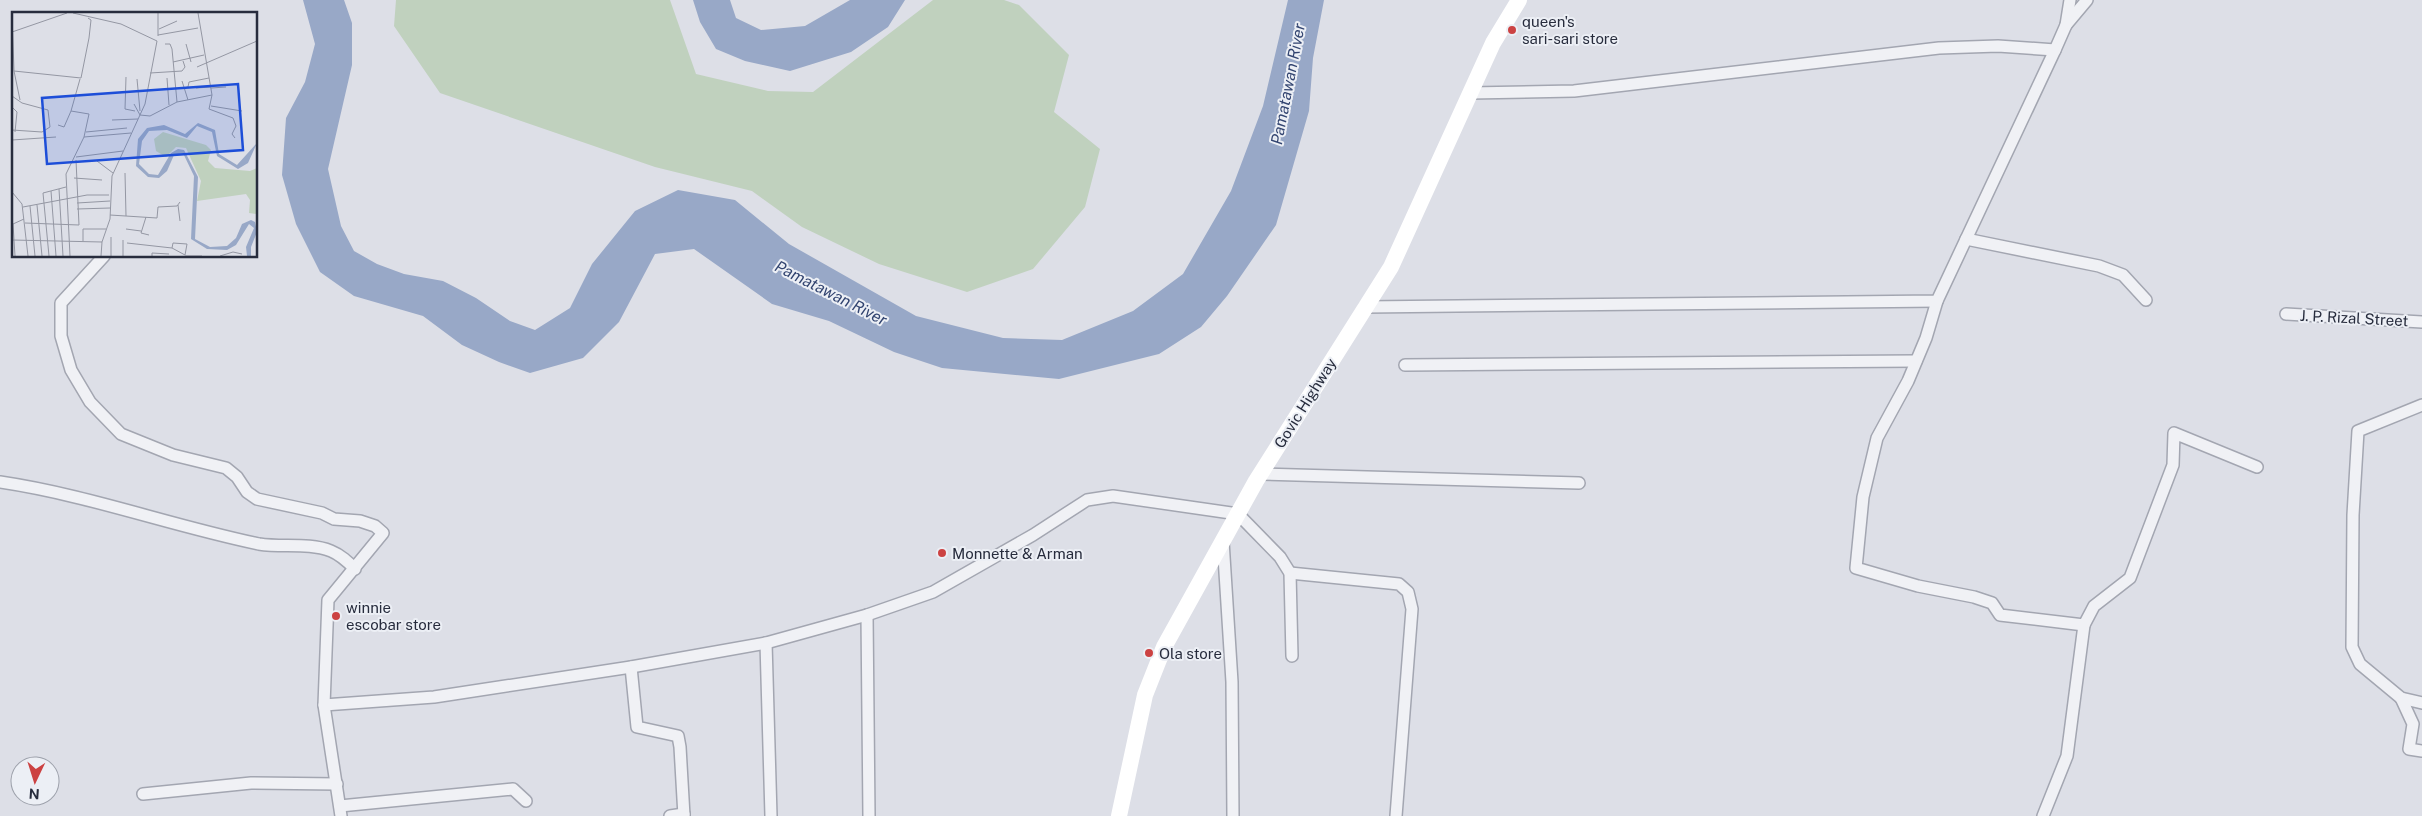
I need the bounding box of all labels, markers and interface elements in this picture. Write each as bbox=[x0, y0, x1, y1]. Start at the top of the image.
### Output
inset map bbox=[12, 12, 258, 258]
place label: queen's sari-sari store bbox=[1522, 13, 1618, 47]
water label: Pamatawan River bbox=[1267, 21, 1309, 146]
marker: queen's sari-sari store bbox=[1506, 24, 1518, 36]
water label: Pamatawan River bbox=[772, 257, 891, 330]
street label: J. P. Rizal Street bbox=[2299, 307, 2409, 329]
street label: Govic Highway bbox=[1271, 355, 1339, 451]
place label: Monnette & Arman bbox=[952, 545, 1083, 562]
marker: Monnette & Arman bbox=[936, 547, 948, 559]
place label: winnie escobar store bbox=[346, 599, 441, 633]
marker: winnie escobar store bbox=[330, 610, 342, 622]
place label: Ola store bbox=[1159, 645, 1222, 662]
marker: Ola store bbox=[1143, 647, 1155, 659]
north arrow bbox=[10, 756, 60, 806]
text: N bbox=[28, 786, 40, 802]

